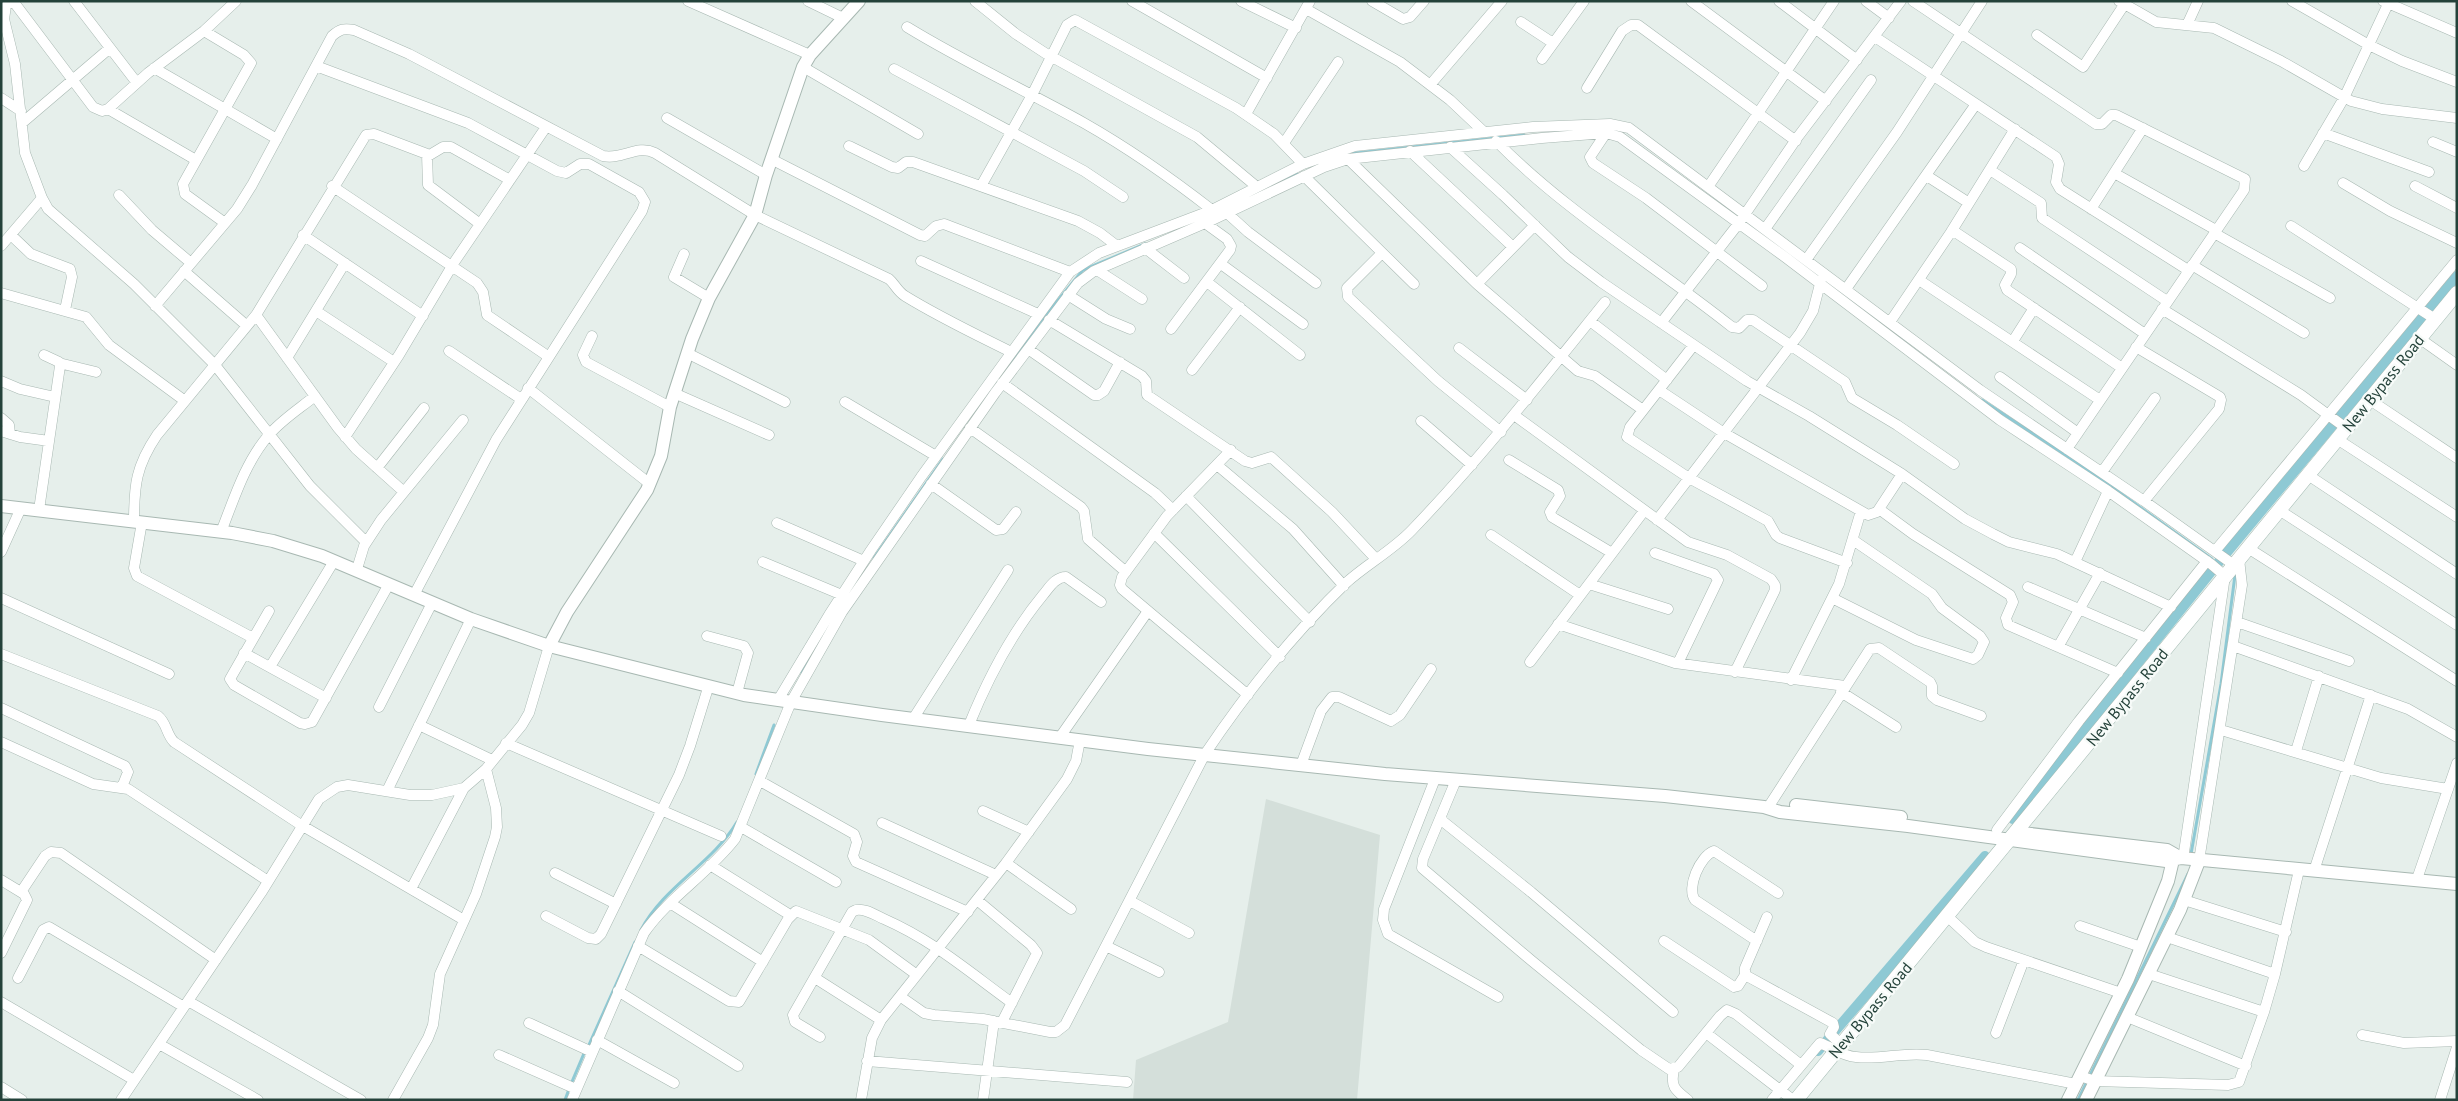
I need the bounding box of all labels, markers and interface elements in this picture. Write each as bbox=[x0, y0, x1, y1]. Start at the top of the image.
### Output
street label: New Bypass Road bbox=[2338, 330, 2428, 436]
street label: New Bypass Road bbox=[2082, 644, 2172, 750]
street label: New Bypass Road bbox=[1824, 958, 1916, 1062]

